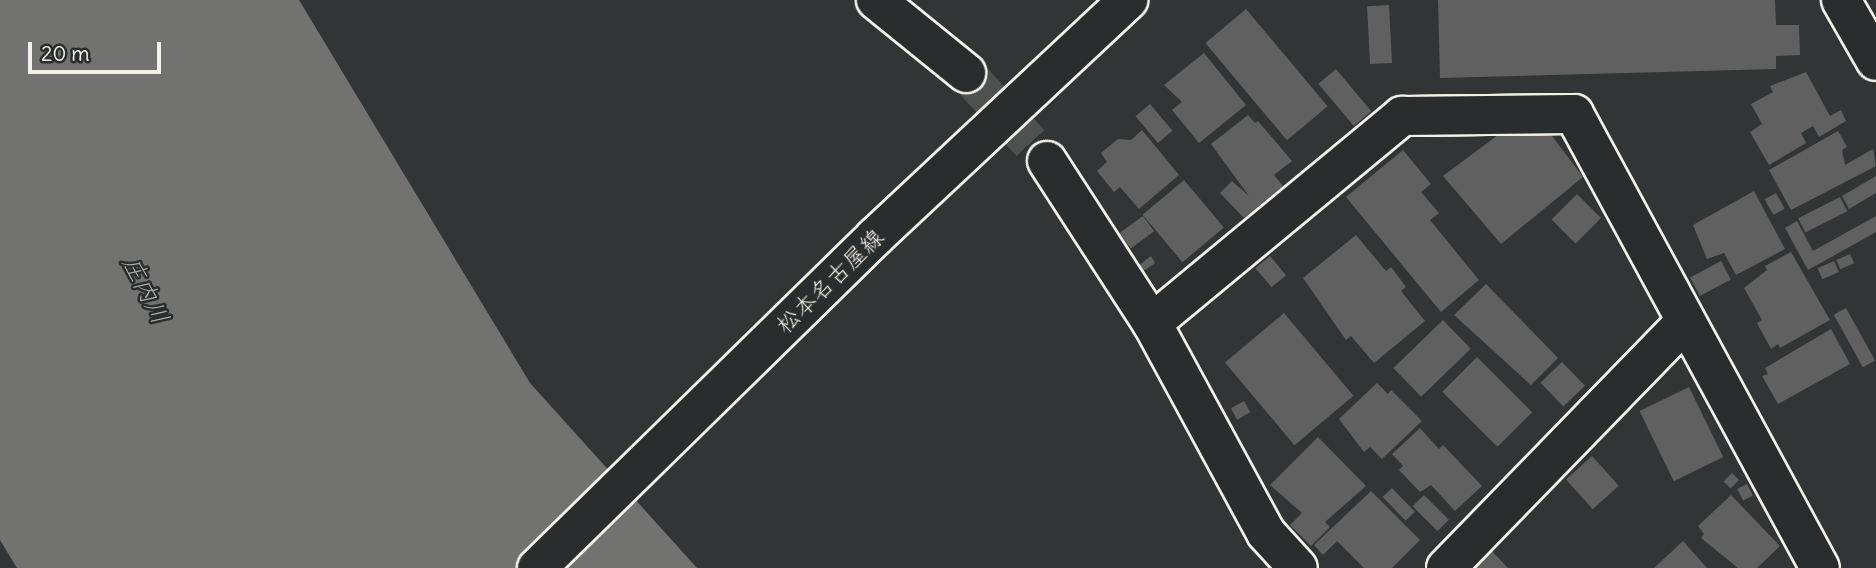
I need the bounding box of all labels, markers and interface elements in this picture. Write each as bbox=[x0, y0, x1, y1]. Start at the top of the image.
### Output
scale bar bbox=[32, 28, 164, 72]
text: 20 m bbox=[41, 40, 90, 67]
street label: 松本名古屋線 bbox=[771, 223, 889, 339]
water label: 庄内川 bbox=[117, 251, 175, 329]

